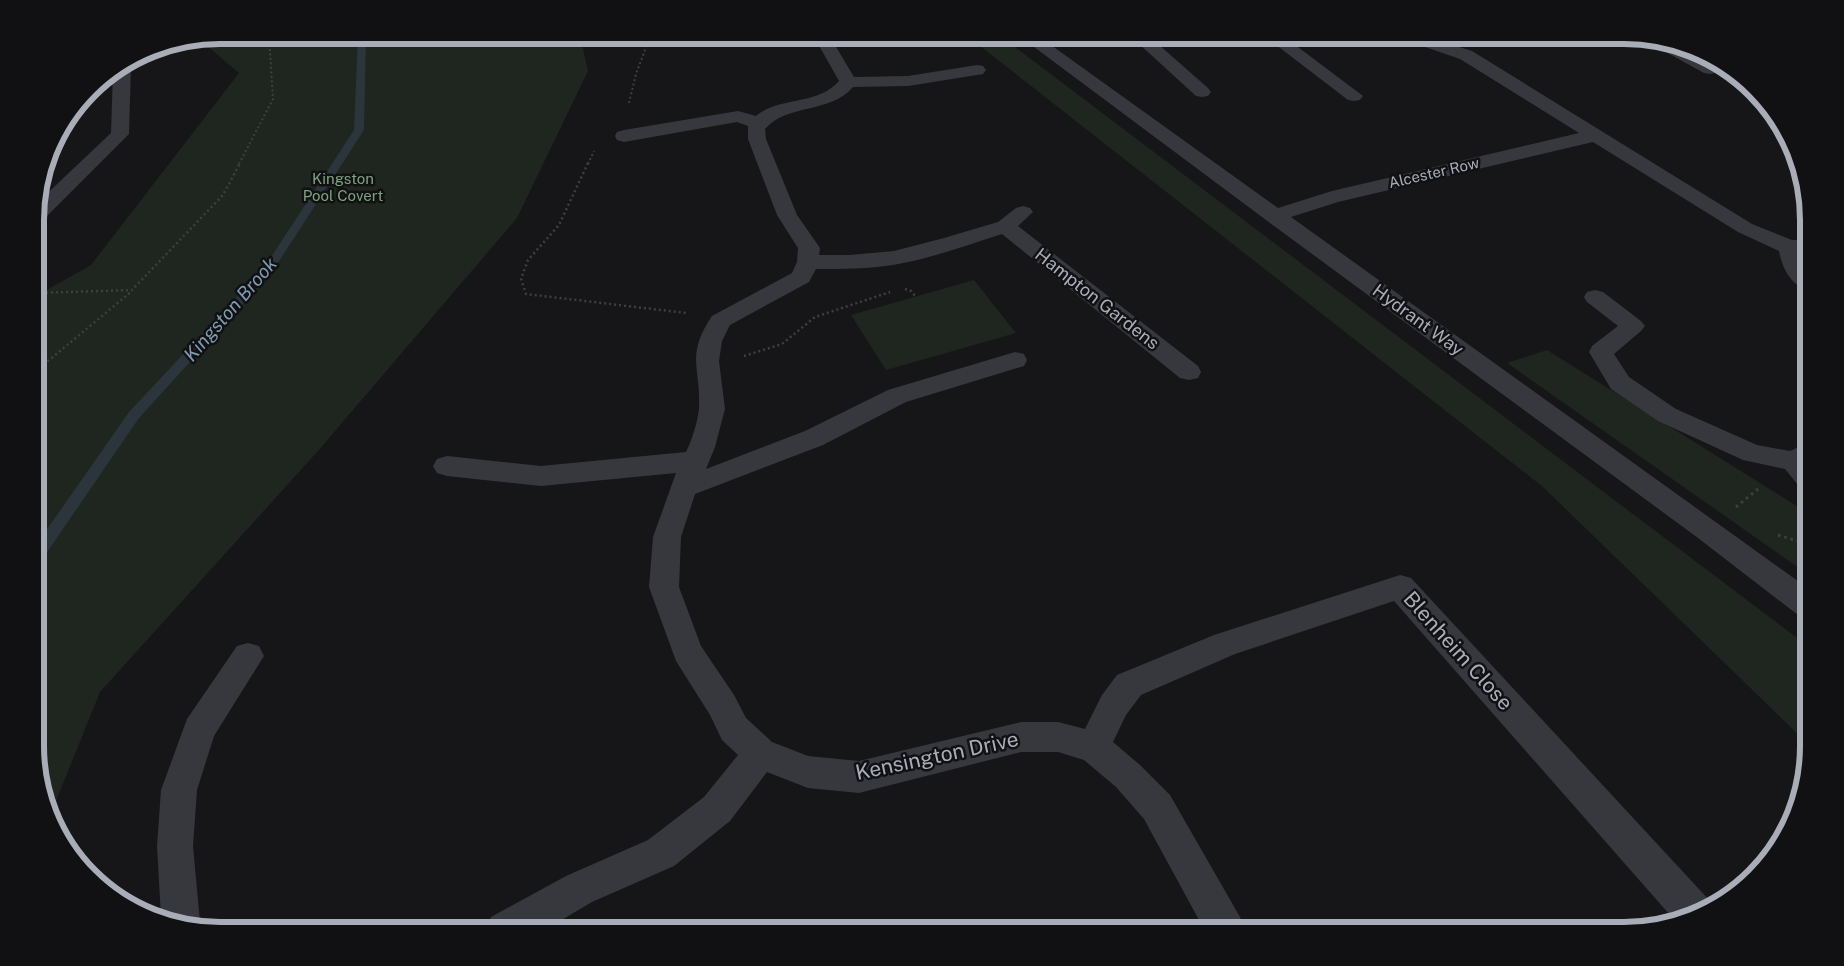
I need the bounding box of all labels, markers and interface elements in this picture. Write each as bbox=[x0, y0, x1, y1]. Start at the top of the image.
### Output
street label: Alcester Row bbox=[1387, 154, 1481, 191]
park label: Kingston Pool Covert bbox=[303, 170, 383, 204]
street label: Hampton Gardens bbox=[1031, 244, 1164, 354]
water label: Kingston Brook bbox=[179, 252, 282, 365]
street label: Hydrant Way bbox=[1369, 280, 1468, 360]
street label: Blenheim Close bbox=[1399, 586, 1518, 715]
street label: Kensington Drive bbox=[853, 726, 1021, 785]

